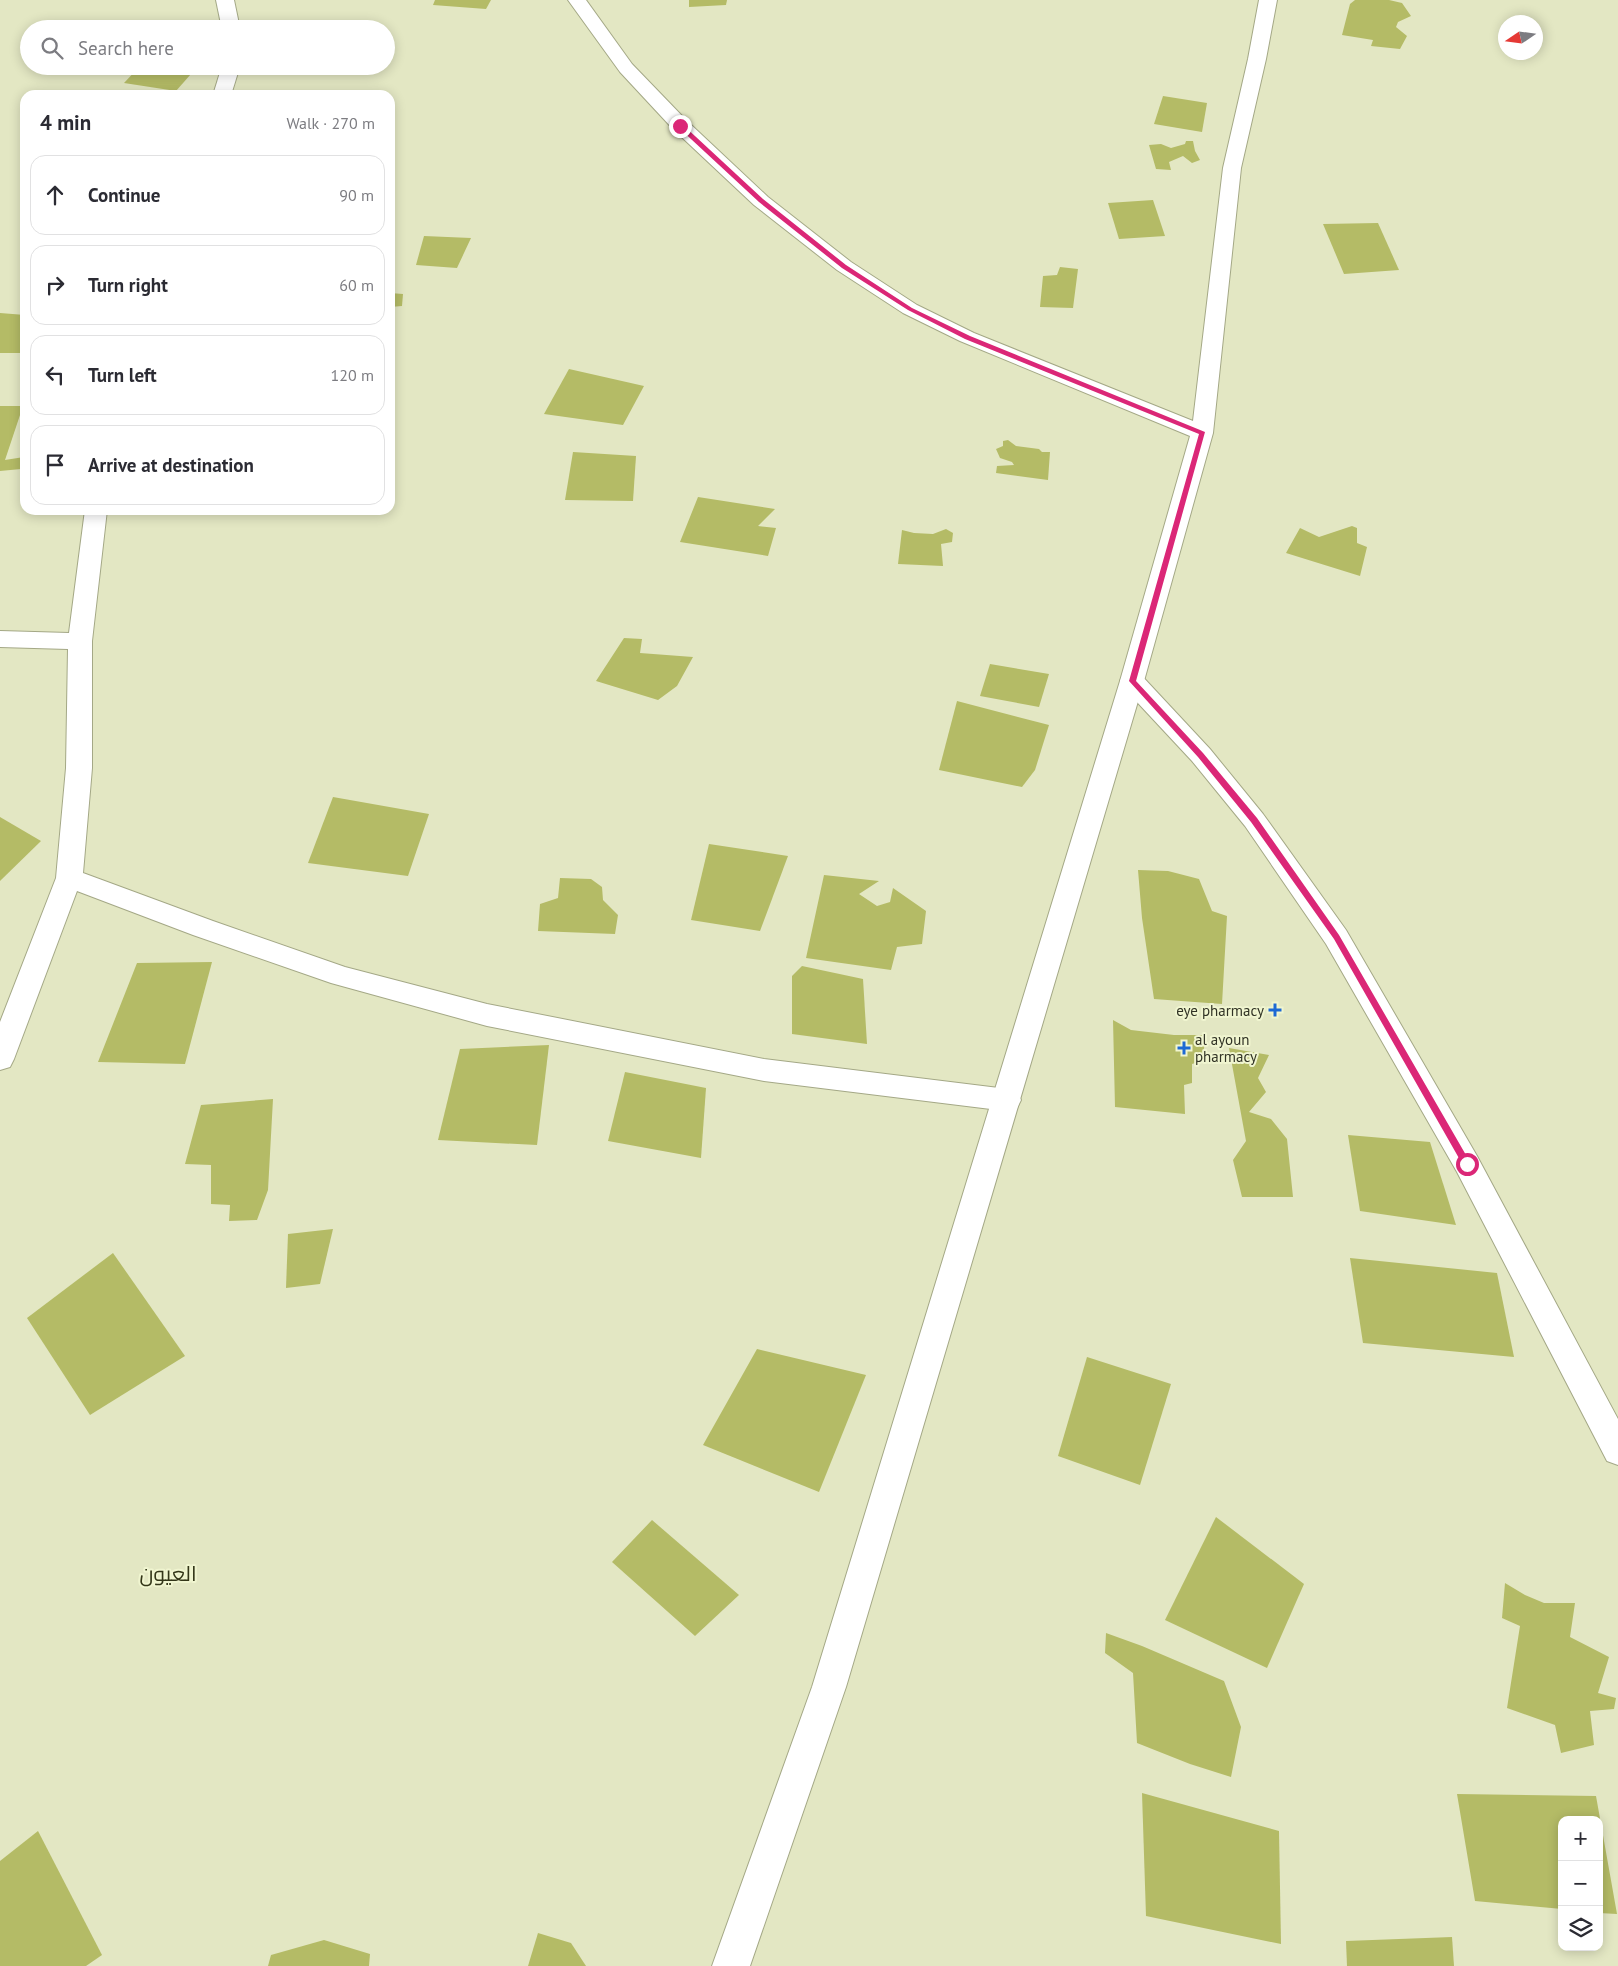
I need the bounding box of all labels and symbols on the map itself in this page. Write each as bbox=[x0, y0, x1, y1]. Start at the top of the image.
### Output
north arrow bbox=[1498, 15, 1543, 60]
route end bbox=[669, 115, 692, 138]
place label: eye pharmacy bbox=[1176, 1001, 1264, 1020]
marker: eye pharmacy bbox=[1268, 1003, 1282, 1017]
place label: al ayoun pharmacy bbox=[1195, 1030, 1257, 1066]
marker: al ayoun pharmacy bbox=[1177, 1041, 1191, 1055]
route start bbox=[1456, 1153, 1479, 1176]
district label: العيون bbox=[139, 1560, 197, 1587]

